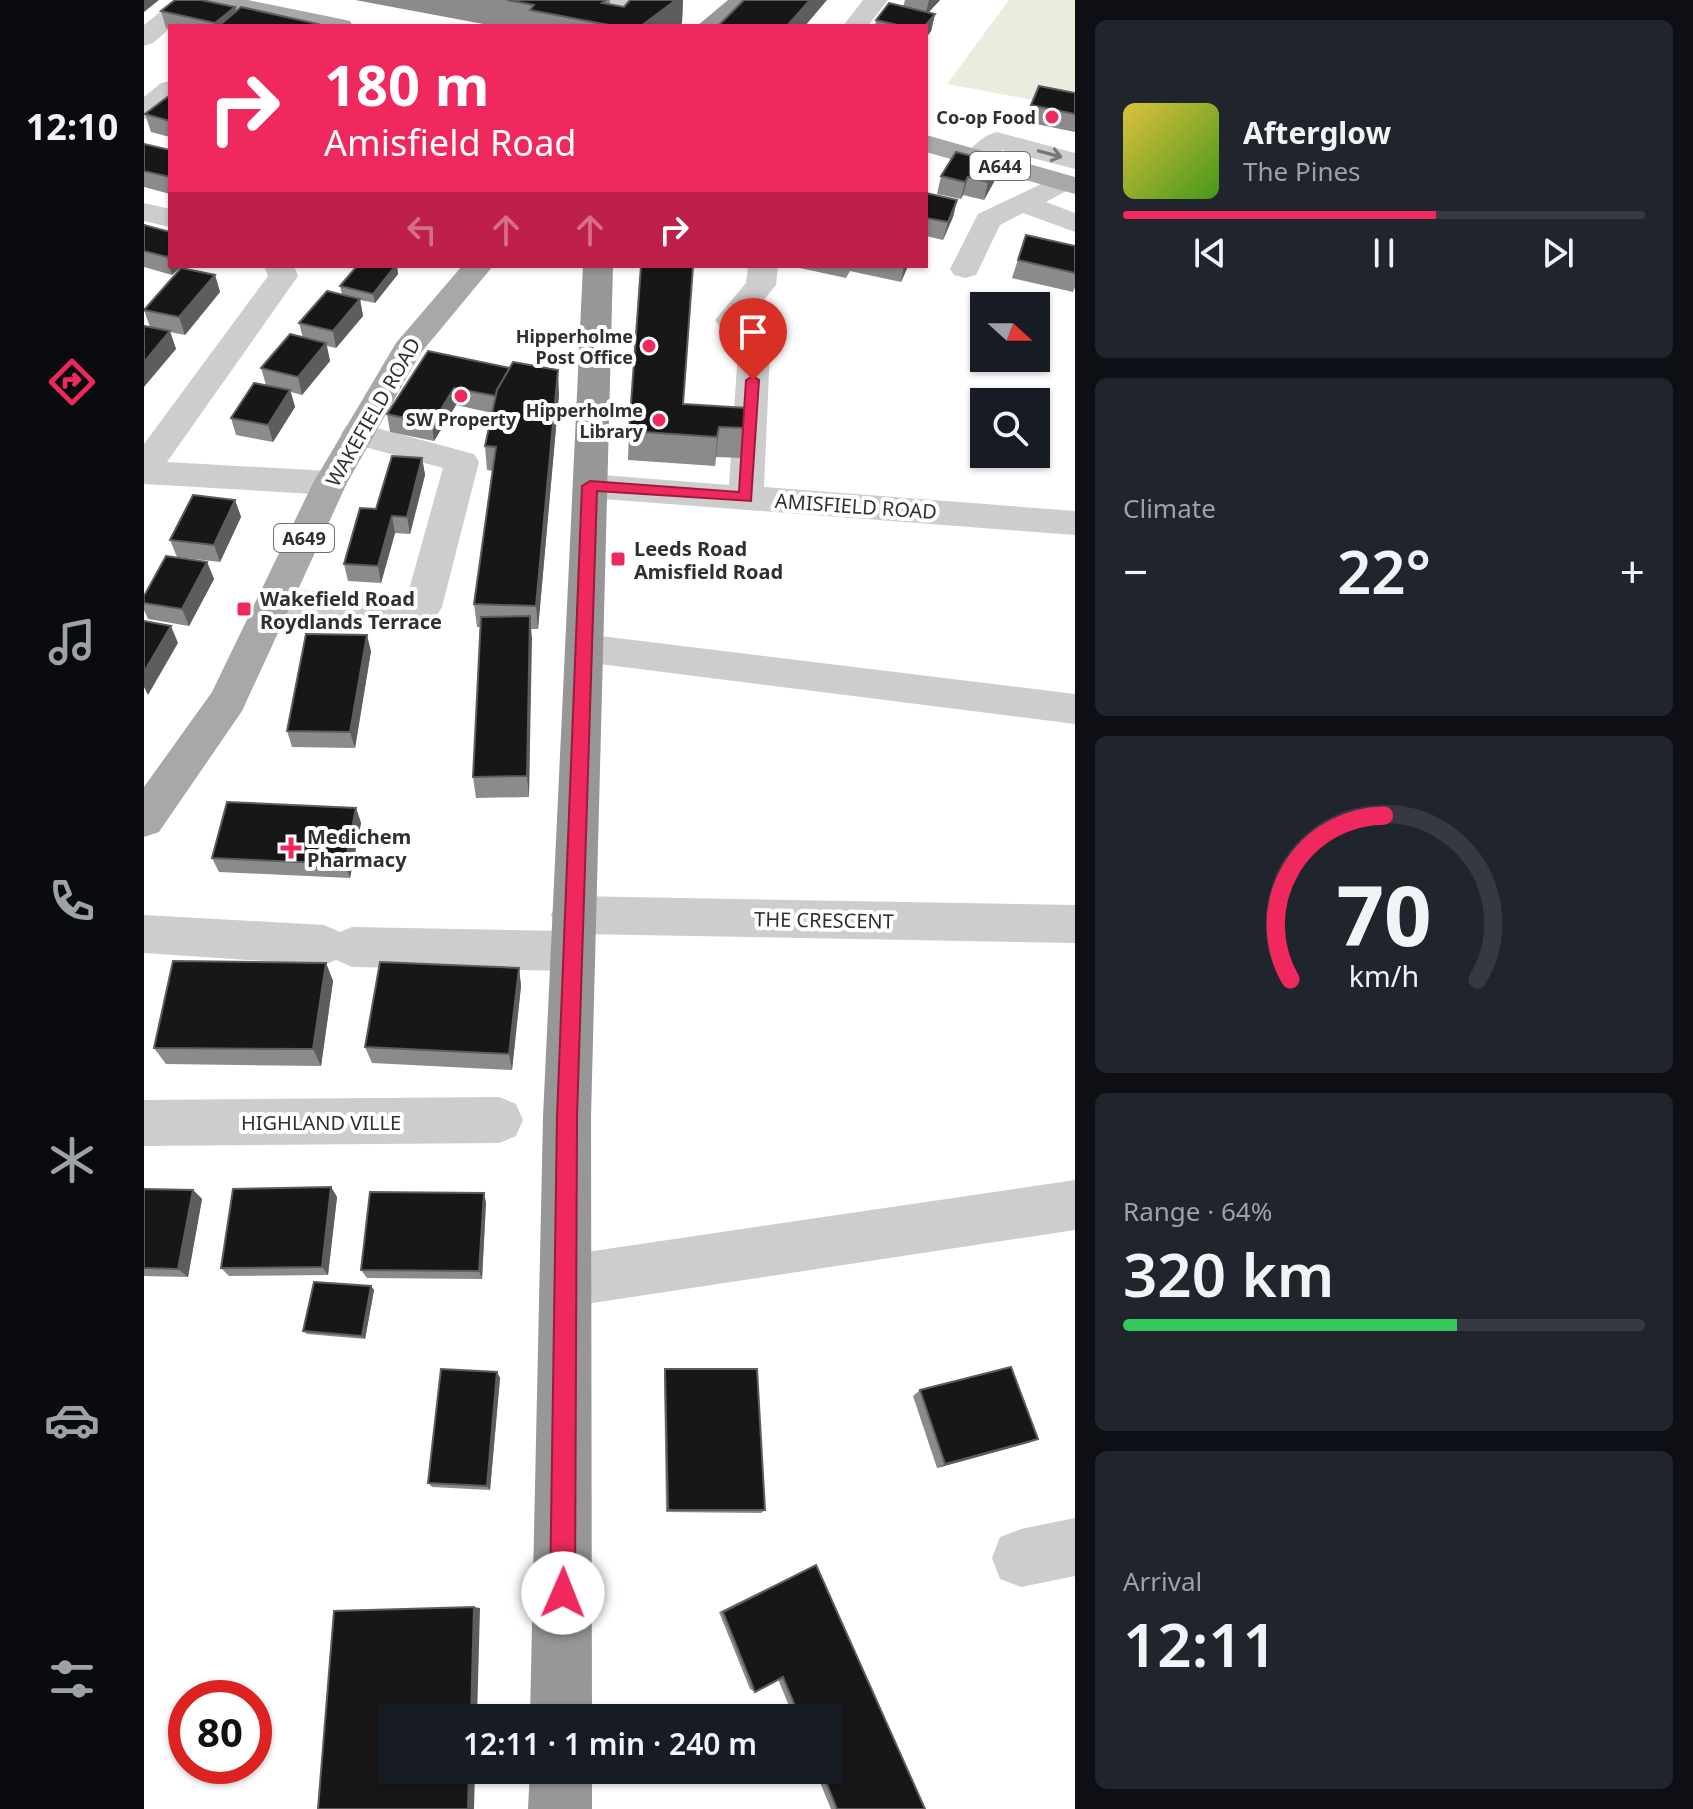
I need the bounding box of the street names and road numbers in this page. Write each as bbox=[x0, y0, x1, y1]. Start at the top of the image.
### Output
road number: A644 bbox=[970, 152, 1030, 180]
street label: WAKEFIELD ROAD bbox=[319, 333, 427, 491]
street label: AMISFIELD ROAD bbox=[774, 487, 938, 525]
road number: A649 bbox=[274, 524, 334, 552]
street label: THE CRESCENT bbox=[754, 905, 894, 935]
street label: HIGHLAND VILLE bbox=[241, 1109, 401, 1136]

